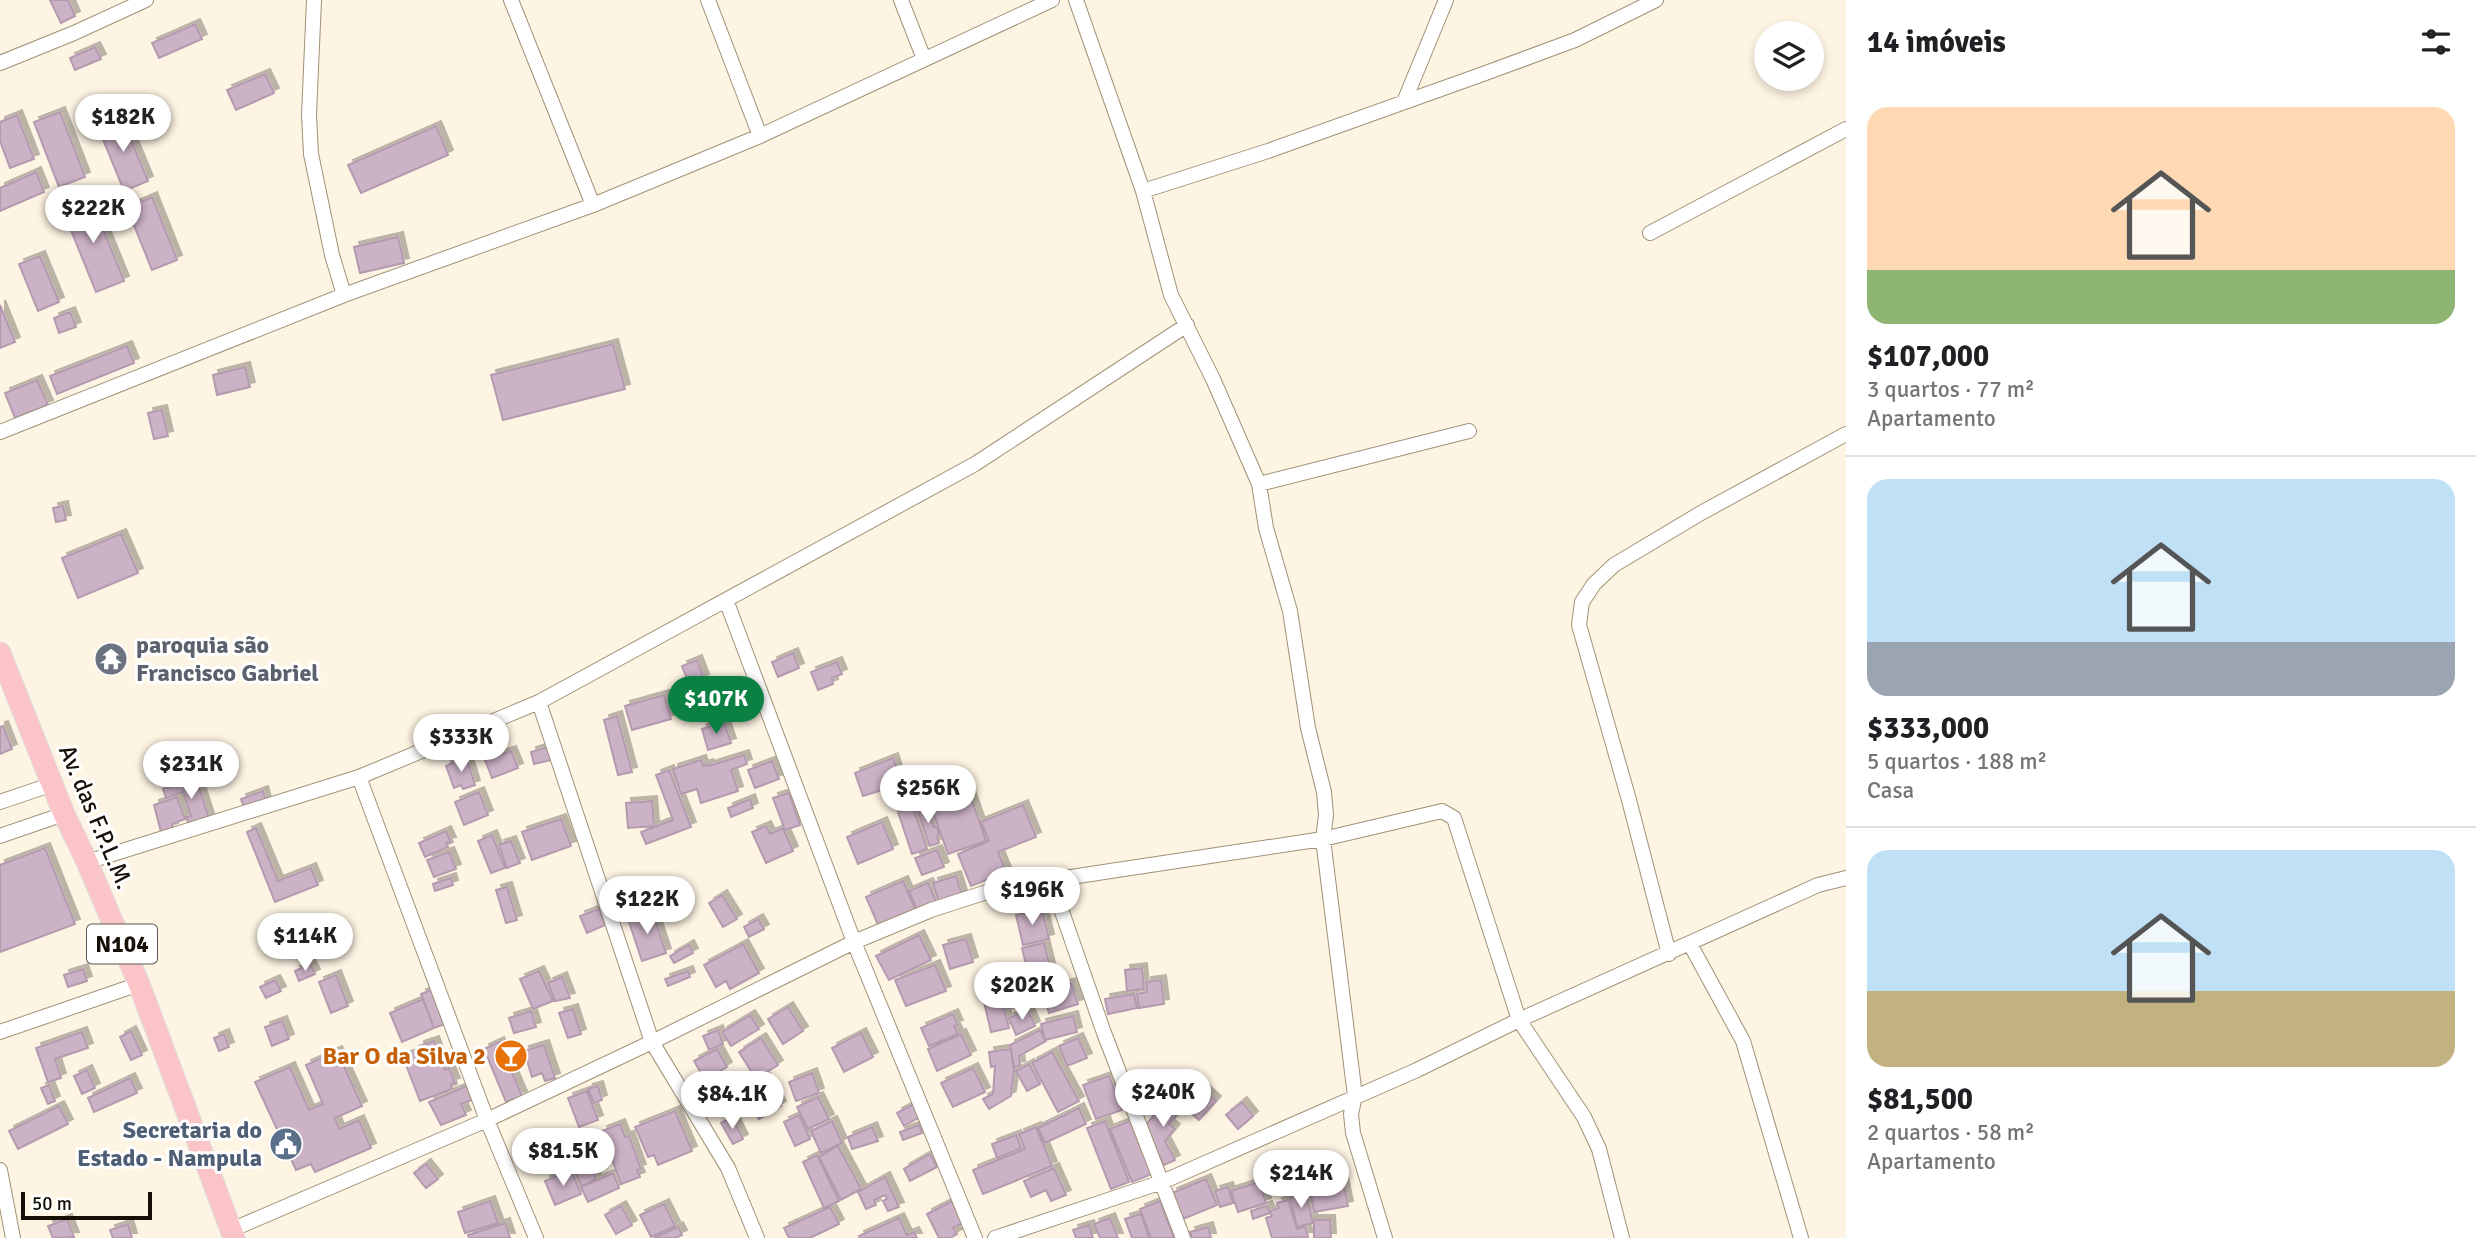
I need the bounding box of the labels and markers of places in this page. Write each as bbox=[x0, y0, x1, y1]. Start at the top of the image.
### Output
pin: $182K bbox=[74, 94, 172, 154]
pin: $222K bbox=[44, 186, 142, 245]
place label: paroquia são Francisco Gabriel bbox=[136, 630, 319, 688]
temple icon: paroquia são Francisco Gabriel bbox=[92, 640, 130, 678]
pin: $107K bbox=[667, 676, 765, 736]
pin: $333K bbox=[412, 714, 510, 774]
pin: $231K bbox=[142, 742, 240, 801]
pin: $256K bbox=[879, 766, 977, 825]
pin: $196K bbox=[983, 867, 1081, 927]
pin: $122K bbox=[598, 876, 696, 936]
pin: $114K bbox=[256, 914, 354, 973]
pin: $202K bbox=[973, 962, 1071, 1022]
bar icon: Bar O da Silva 2 bbox=[492, 1037, 530, 1075]
place label: Bar O da Silva 2 bbox=[323, 1041, 486, 1071]
pin: $240K bbox=[1114, 1070, 1212, 1129]
pin: $84.1K bbox=[675, 1072, 789, 1131]
place label: Secretaria do Estado - Nampula bbox=[77, 1115, 262, 1173]
public building icon: Secretaria do Estado - Nampula bbox=[267, 1125, 305, 1163]
pin: $81.5K bbox=[506, 1128, 620, 1188]
pin: $214K bbox=[1252, 1150, 1350, 1210]

